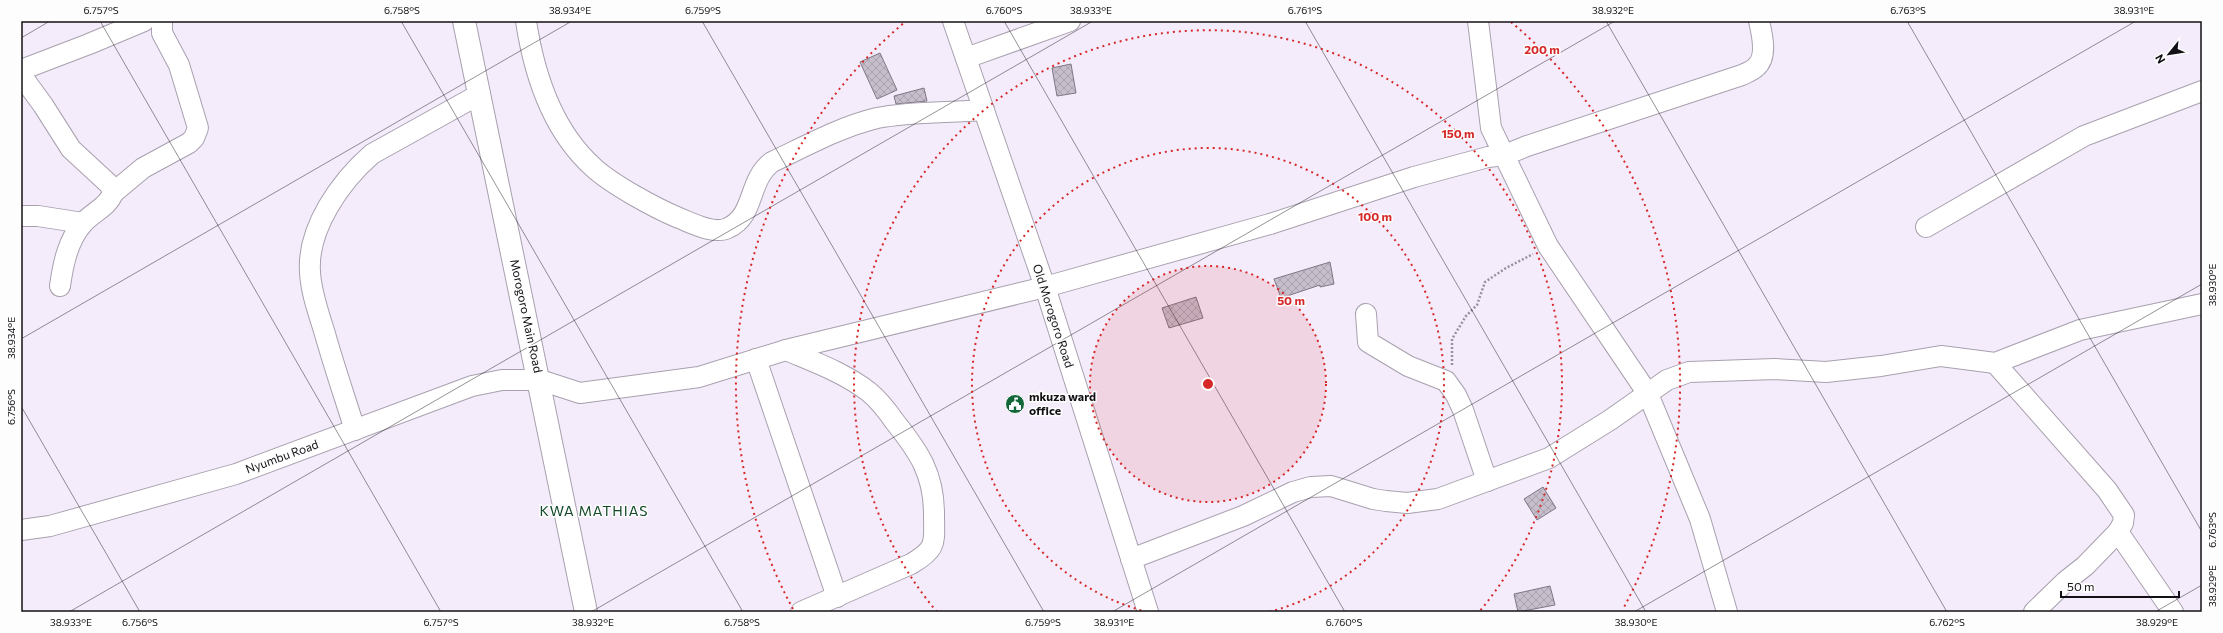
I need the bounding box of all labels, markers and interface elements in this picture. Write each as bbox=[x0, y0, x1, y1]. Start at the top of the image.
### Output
text: 6.757°S bbox=[83, 4, 119, 16]
text: 6.758°S bbox=[384, 4, 420, 16]
text: 38.934°E bbox=[549, 4, 591, 16]
text: 6.759°S bbox=[685, 4, 721, 16]
text: 6.760°S bbox=[986, 4, 1022, 16]
text: 38.933°E bbox=[1070, 4, 1112, 16]
text: 6.761°S bbox=[1288, 4, 1322, 16]
text: 38.932°E bbox=[1592, 4, 1634, 16]
text: 6.763°S bbox=[1890, 4, 1926, 16]
text: 38.931°E bbox=[2114, 4, 2154, 16]
north arrow bbox=[2149, 34, 2189, 74]
text: 200 m bbox=[1524, 42, 1560, 56]
text: N bbox=[2152, 52, 2168, 66]
text: 150 m bbox=[1441, 126, 1475, 140]
text: 100 m bbox=[1358, 209, 1392, 223]
street label: Morogoro Main Road bbox=[508, 258, 546, 374]
street label: Old Morogoro Road bbox=[1031, 262, 1077, 369]
text: 38.930°E bbox=[2206, 264, 2218, 306]
text: 50 m bbox=[1277, 293, 1305, 307]
text: 38.934°E bbox=[5, 317, 17, 359]
centre of rings bbox=[1201, 377, 1215, 391]
text: 6.756°S bbox=[5, 389, 17, 425]
place label: mkuza ward office bbox=[1029, 389, 1096, 417]
public building icon: mkuza ward office bbox=[1004, 393, 1026, 415]
street label: Nyumbu Road bbox=[243, 436, 320, 476]
district label: KWA MATHIAS bbox=[539, 502, 649, 519]
text: 6.763°S bbox=[2206, 512, 2218, 548]
text: 38.929°E bbox=[2206, 565, 2218, 607]
scale bar bbox=[2061, 573, 2179, 599]
text: 50 m bbox=[2067, 579, 2095, 593]
text: 38.933°E bbox=[50, 616, 92, 628]
text: 6.756°S bbox=[122, 616, 158, 628]
text: 6.757°S bbox=[423, 616, 459, 628]
text: 38.932°E bbox=[572, 616, 614, 628]
text: 6.758°S bbox=[724, 616, 760, 628]
text: 6.759°S bbox=[1025, 616, 1061, 628]
text: 38.931°E bbox=[1094, 616, 1134, 628]
text: 6.760°S bbox=[1326, 616, 1362, 628]
text: 38.930°E bbox=[1615, 616, 1657, 628]
text: 6.762°S bbox=[1929, 616, 1965, 628]
text: 38.929°E bbox=[2136, 616, 2178, 628]

